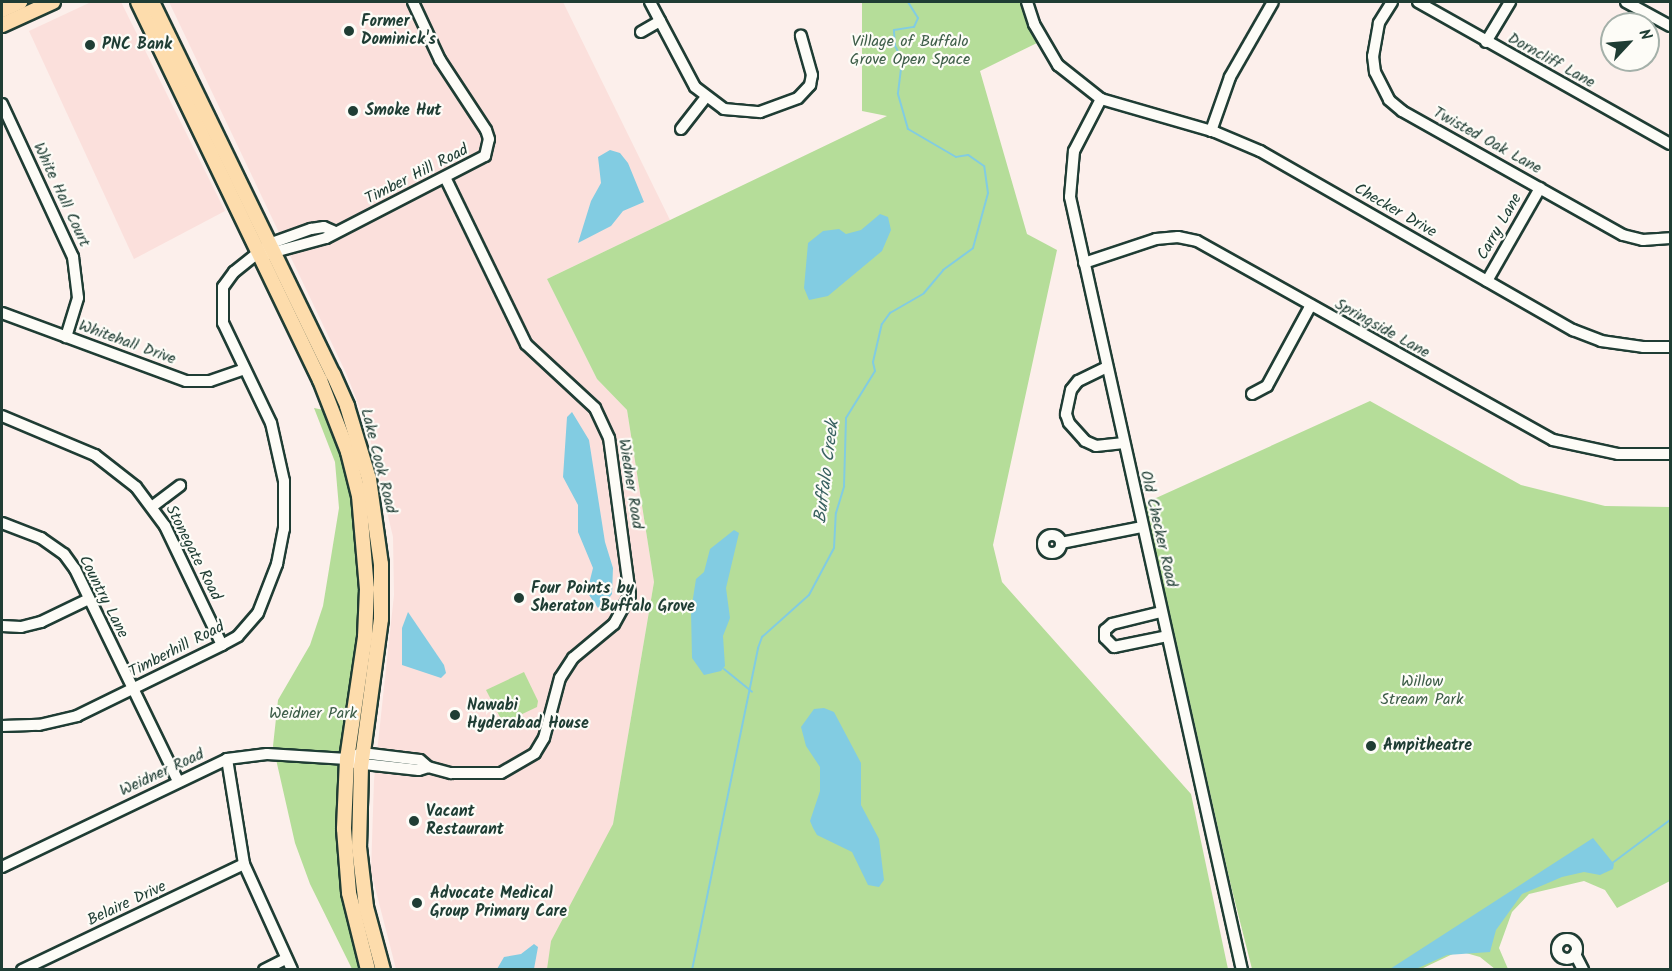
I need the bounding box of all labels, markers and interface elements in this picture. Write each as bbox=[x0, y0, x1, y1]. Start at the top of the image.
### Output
place label: Former Dominick's bbox=[361, 12, 436, 50]
north arrow bbox=[1600, 12, 1660, 72]
marker: Former Dominick's bbox=[342, 24, 356, 38]
text: N bbox=[1631, 25, 1658, 45]
street label: Dorncliff Lane bbox=[1504, 29, 1598, 93]
park label: Village of Buffalo Grove Open Space bbox=[850, 32, 970, 70]
place label: PNC Bank bbox=[102, 35, 172, 55]
marker: PNC Bank bbox=[83, 38, 97, 52]
place label: Smoke Hut bbox=[365, 101, 441, 121]
street label: Twisted Oak Lane bbox=[1429, 103, 1545, 179]
marker: Smoke Hut bbox=[346, 104, 360, 118]
street label: White Hall Court bbox=[28, 140, 94, 250]
street label: Timber Hill Road bbox=[362, 141, 472, 209]
street label: Checker Drive bbox=[1350, 180, 1440, 242]
street label: Carry Lane bbox=[1473, 190, 1527, 264]
street label: Springside Lane bbox=[1331, 295, 1433, 363]
street label: Whitehall Drive bbox=[76, 317, 178, 369]
street label: Lake Cook Road bbox=[356, 407, 400, 515]
water label: Buffalo Creek bbox=[811, 419, 845, 525]
street label: Wiedner Road bbox=[613, 438, 647, 530]
street label: Old Checker Road bbox=[1135, 469, 1181, 589]
street label: Stonegate Road bbox=[161, 502, 225, 604]
street label: Country Lane bbox=[74, 552, 132, 642]
place label: Four Points by Sheraton Buffalo Grove bbox=[531, 579, 695, 617]
marker: Four Points by Sheraton Buffalo Grove bbox=[512, 591, 526, 605]
street label: Timberhill Road bbox=[126, 618, 228, 682]
park label: Willow Stream Park bbox=[1381, 672, 1463, 710]
place label: Nawabi Hyderabad House bbox=[467, 696, 589, 734]
park label: Weidner Park bbox=[269, 704, 357, 724]
marker: Nawabi Hyderabad House bbox=[448, 708, 462, 722]
place label: Ampitheatre bbox=[1383, 736, 1472, 756]
marker: Ampitheatre bbox=[1364, 739, 1378, 753]
street label: Weidner Road bbox=[117, 745, 207, 801]
place label: Vacant Restaurant bbox=[426, 802, 504, 840]
marker: Vacant Restaurant bbox=[407, 814, 421, 828]
street label: Belaire Drive bbox=[84, 877, 170, 931]
place label: Advocate Medical Group Primary Care bbox=[430, 884, 567, 922]
marker: Advocate Medical Group Primary Care bbox=[408, 894, 426, 912]

